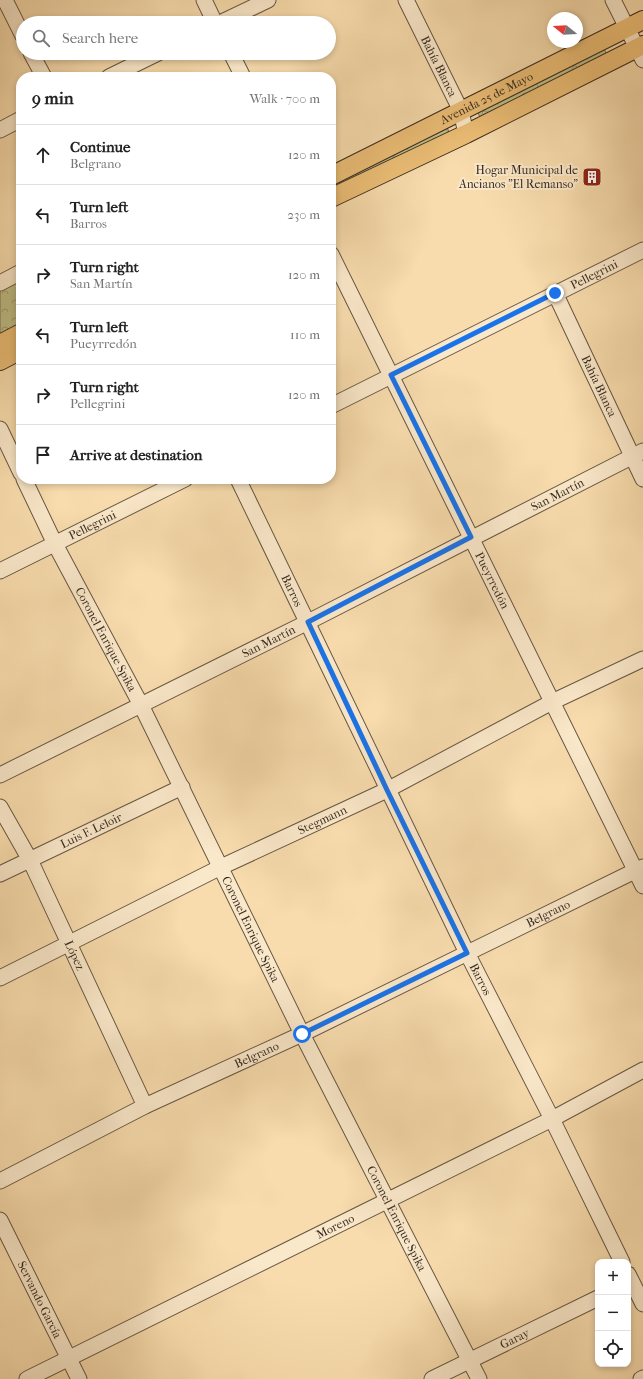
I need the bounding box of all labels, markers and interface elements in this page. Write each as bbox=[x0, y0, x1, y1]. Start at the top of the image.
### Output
north arrow bbox=[547, 12, 583, 48]
search box bbox=[16, 16, 336, 60]
icon: search bbox=[30, 27, 52, 49]
text: Search here bbox=[62, 29, 138, 47]
street label: Bahía Blanca bbox=[418, 34, 460, 100]
street label: Avenida 25 de Mayo bbox=[437, 69, 535, 128]
text: 9 min bbox=[32, 88, 74, 108]
text: Walk · 700 m bbox=[249, 91, 320, 106]
text: Continue bbox=[70, 138, 130, 156]
icon: ahead bbox=[32, 144, 54, 166]
text: 120 m bbox=[288, 147, 320, 162]
text: Belgrano bbox=[70, 156, 121, 171]
place label: Hogar Municipal de Ancianos "El Remanso" bbox=[458, 163, 578, 191]
building icon: Hogar Municipal de Ancianos "El Remanso" bbox=[581, 166, 603, 188]
text: Turn left bbox=[70, 198, 128, 216]
icon: left bbox=[32, 204, 54, 226]
text: 230 m bbox=[287, 207, 320, 222]
text: Barros bbox=[70, 216, 107, 231]
street label: Pellegrini bbox=[568, 257, 620, 292]
text: Turn right bbox=[70, 258, 139, 276]
icon: right bbox=[32, 264, 54, 286]
text: 120 m bbox=[288, 267, 320, 282]
text: San Martín bbox=[70, 276, 133, 291]
route end bbox=[546, 284, 564, 302]
text: Turn left bbox=[70, 318, 128, 336]
icon: left bbox=[32, 324, 54, 346]
text: 110 m bbox=[290, 327, 320, 342]
text: Pueyrredón bbox=[70, 336, 137, 351]
street label: Bahía Blanca bbox=[579, 353, 620, 419]
text: Turn right bbox=[70, 378, 139, 396]
icon: right bbox=[32, 384, 54, 406]
text: 120 m bbox=[288, 387, 320, 402]
text: Pellegrini bbox=[70, 396, 125, 411]
icon: arrive bbox=[32, 444, 54, 466]
text: Arrive at destination bbox=[70, 446, 202, 464]
street label: San Martín bbox=[529, 475, 586, 514]
street label: Pellegrini bbox=[66, 507, 119, 543]
street label: Pueyrredón bbox=[472, 550, 512, 611]
street label: Barros bbox=[278, 572, 306, 610]
street label: Coronel Enrique Spika bbox=[72, 585, 140, 694]
street label: San Martín bbox=[240, 622, 298, 661]
street label: Stegmann bbox=[296, 803, 349, 837]
street label: Luis F. Leloir bbox=[58, 809, 125, 851]
street label: Coronel Enrique Spika bbox=[219, 874, 283, 985]
street label: Belgrano bbox=[524, 897, 572, 930]
street label: López bbox=[62, 938, 88, 973]
street label: Barros bbox=[466, 961, 495, 998]
route start bbox=[293, 1025, 311, 1043]
street label: Belgrano bbox=[232, 1039, 281, 1071]
street label: Coronel Enrique Spika bbox=[364, 1163, 430, 1274]
street label: Moreno bbox=[314, 1211, 357, 1242]
street label: Servando García bbox=[15, 1259, 65, 1341]
map controls bbox=[595, 1259, 631, 1367]
button: + bbox=[595, 1259, 631, 1295]
button: − bbox=[595, 1295, 631, 1331]
street label: Garay bbox=[498, 1325, 532, 1352]
button: locate bbox=[595, 1331, 631, 1367]

